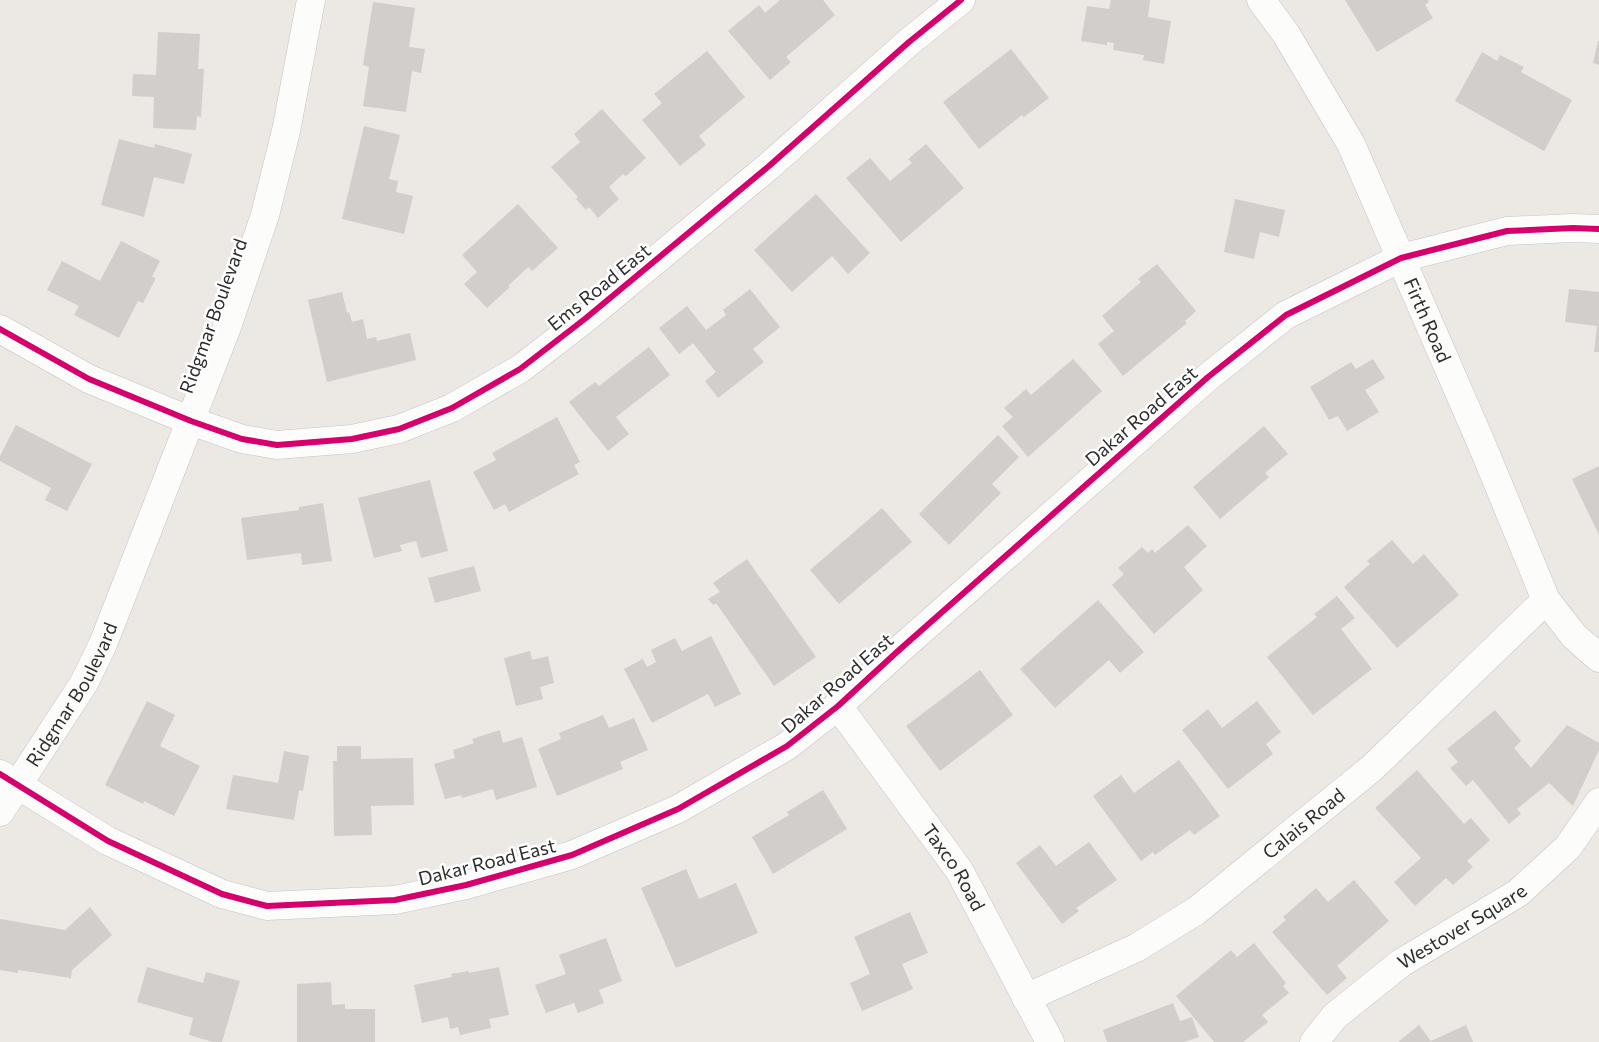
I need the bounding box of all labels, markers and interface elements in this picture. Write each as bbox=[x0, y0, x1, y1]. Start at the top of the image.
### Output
street label: Ridgmar Boulevard bbox=[174, 235, 251, 396]
street label: Ems Road East bbox=[543, 238, 655, 335]
street label: Firth Road bbox=[1400, 274, 1457, 366]
street label: Dakar Road East bbox=[1080, 361, 1202, 471]
street label: Ridgmar Boulevard bbox=[21, 619, 121, 771]
street label: Dakar Road East bbox=[776, 628, 898, 738]
street label: Calais Road bbox=[1258, 783, 1349, 863]
street label: Taxco Road bbox=[918, 819, 991, 915]
street label: Dakar Road East bbox=[416, 833, 558, 890]
street label: Westover Square bbox=[1393, 879, 1531, 974]

